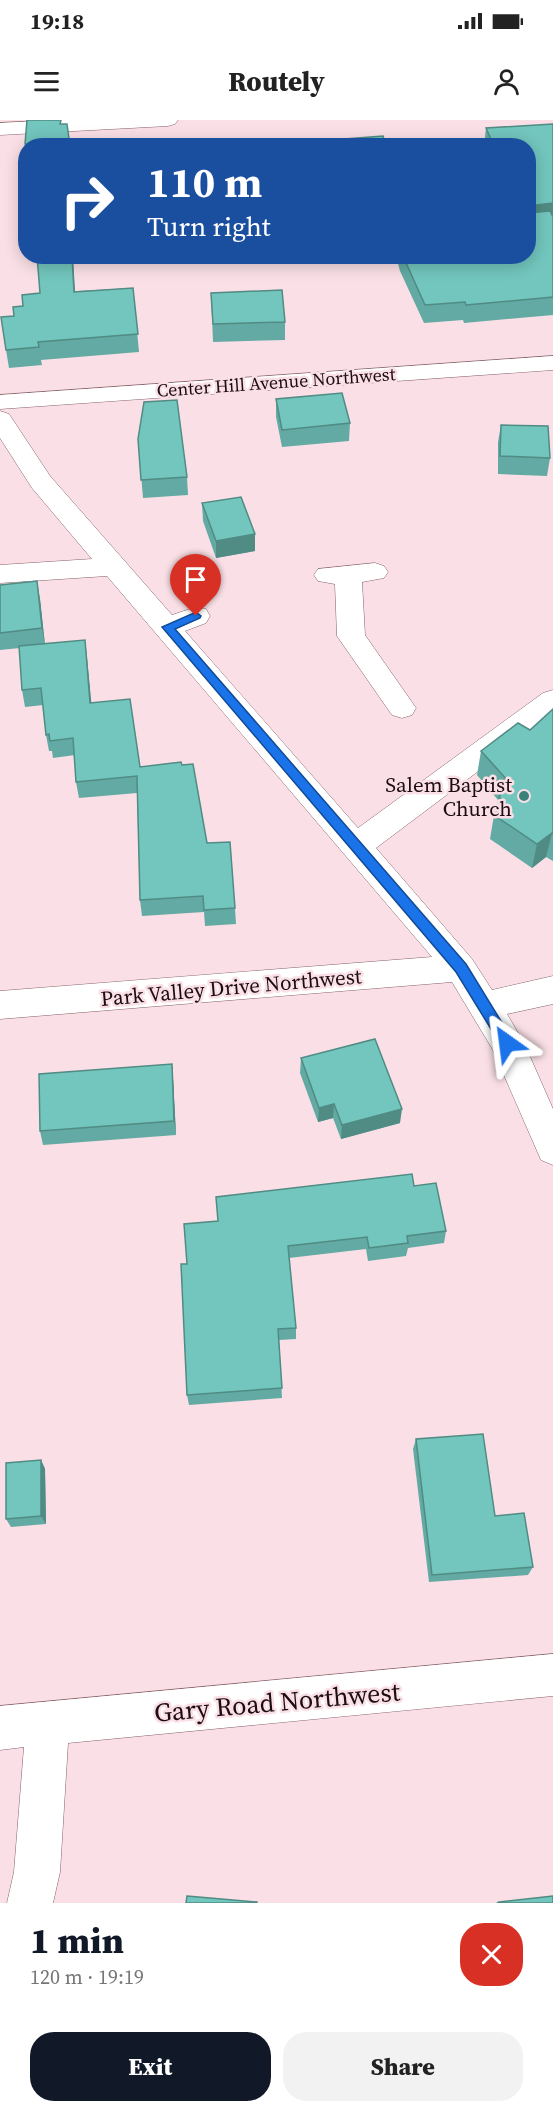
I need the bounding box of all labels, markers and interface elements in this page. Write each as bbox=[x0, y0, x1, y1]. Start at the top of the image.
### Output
text: 19:18 bbox=[30, 6, 84, 36]
text: Routely bbox=[228, 63, 325, 100]
icon: menu bbox=[30, 65, 63, 98]
icon: person bbox=[490, 65, 523, 98]
text: 110 m bbox=[147, 153, 262, 211]
icon: right bbox=[48, 162, 126, 240]
text: Turn right bbox=[147, 208, 271, 245]
street label: Center Hill Avenue Northwest bbox=[156, 361, 396, 403]
pin bbox=[170, 554, 221, 616]
icon: arrive bbox=[179, 563, 212, 596]
place label: Salem Baptist Church bbox=[385, 770, 512, 823]
marker: Salem Baptist Church bbox=[517, 789, 531, 803]
street label: Park Valley Drive Northwest bbox=[99, 961, 363, 1013]
position arrow bbox=[475, 1011, 539, 1075]
street label: Gary Road Northwest bbox=[153, 1673, 402, 1731]
text: 1 min bbox=[30, 1916, 124, 1965]
button: close bbox=[460, 1923, 523, 1986]
text: 120 m · 19:19 bbox=[30, 1963, 144, 1991]
button: Exit bbox=[30, 2032, 271, 2101]
button: Share bbox=[283, 2032, 523, 2101]

